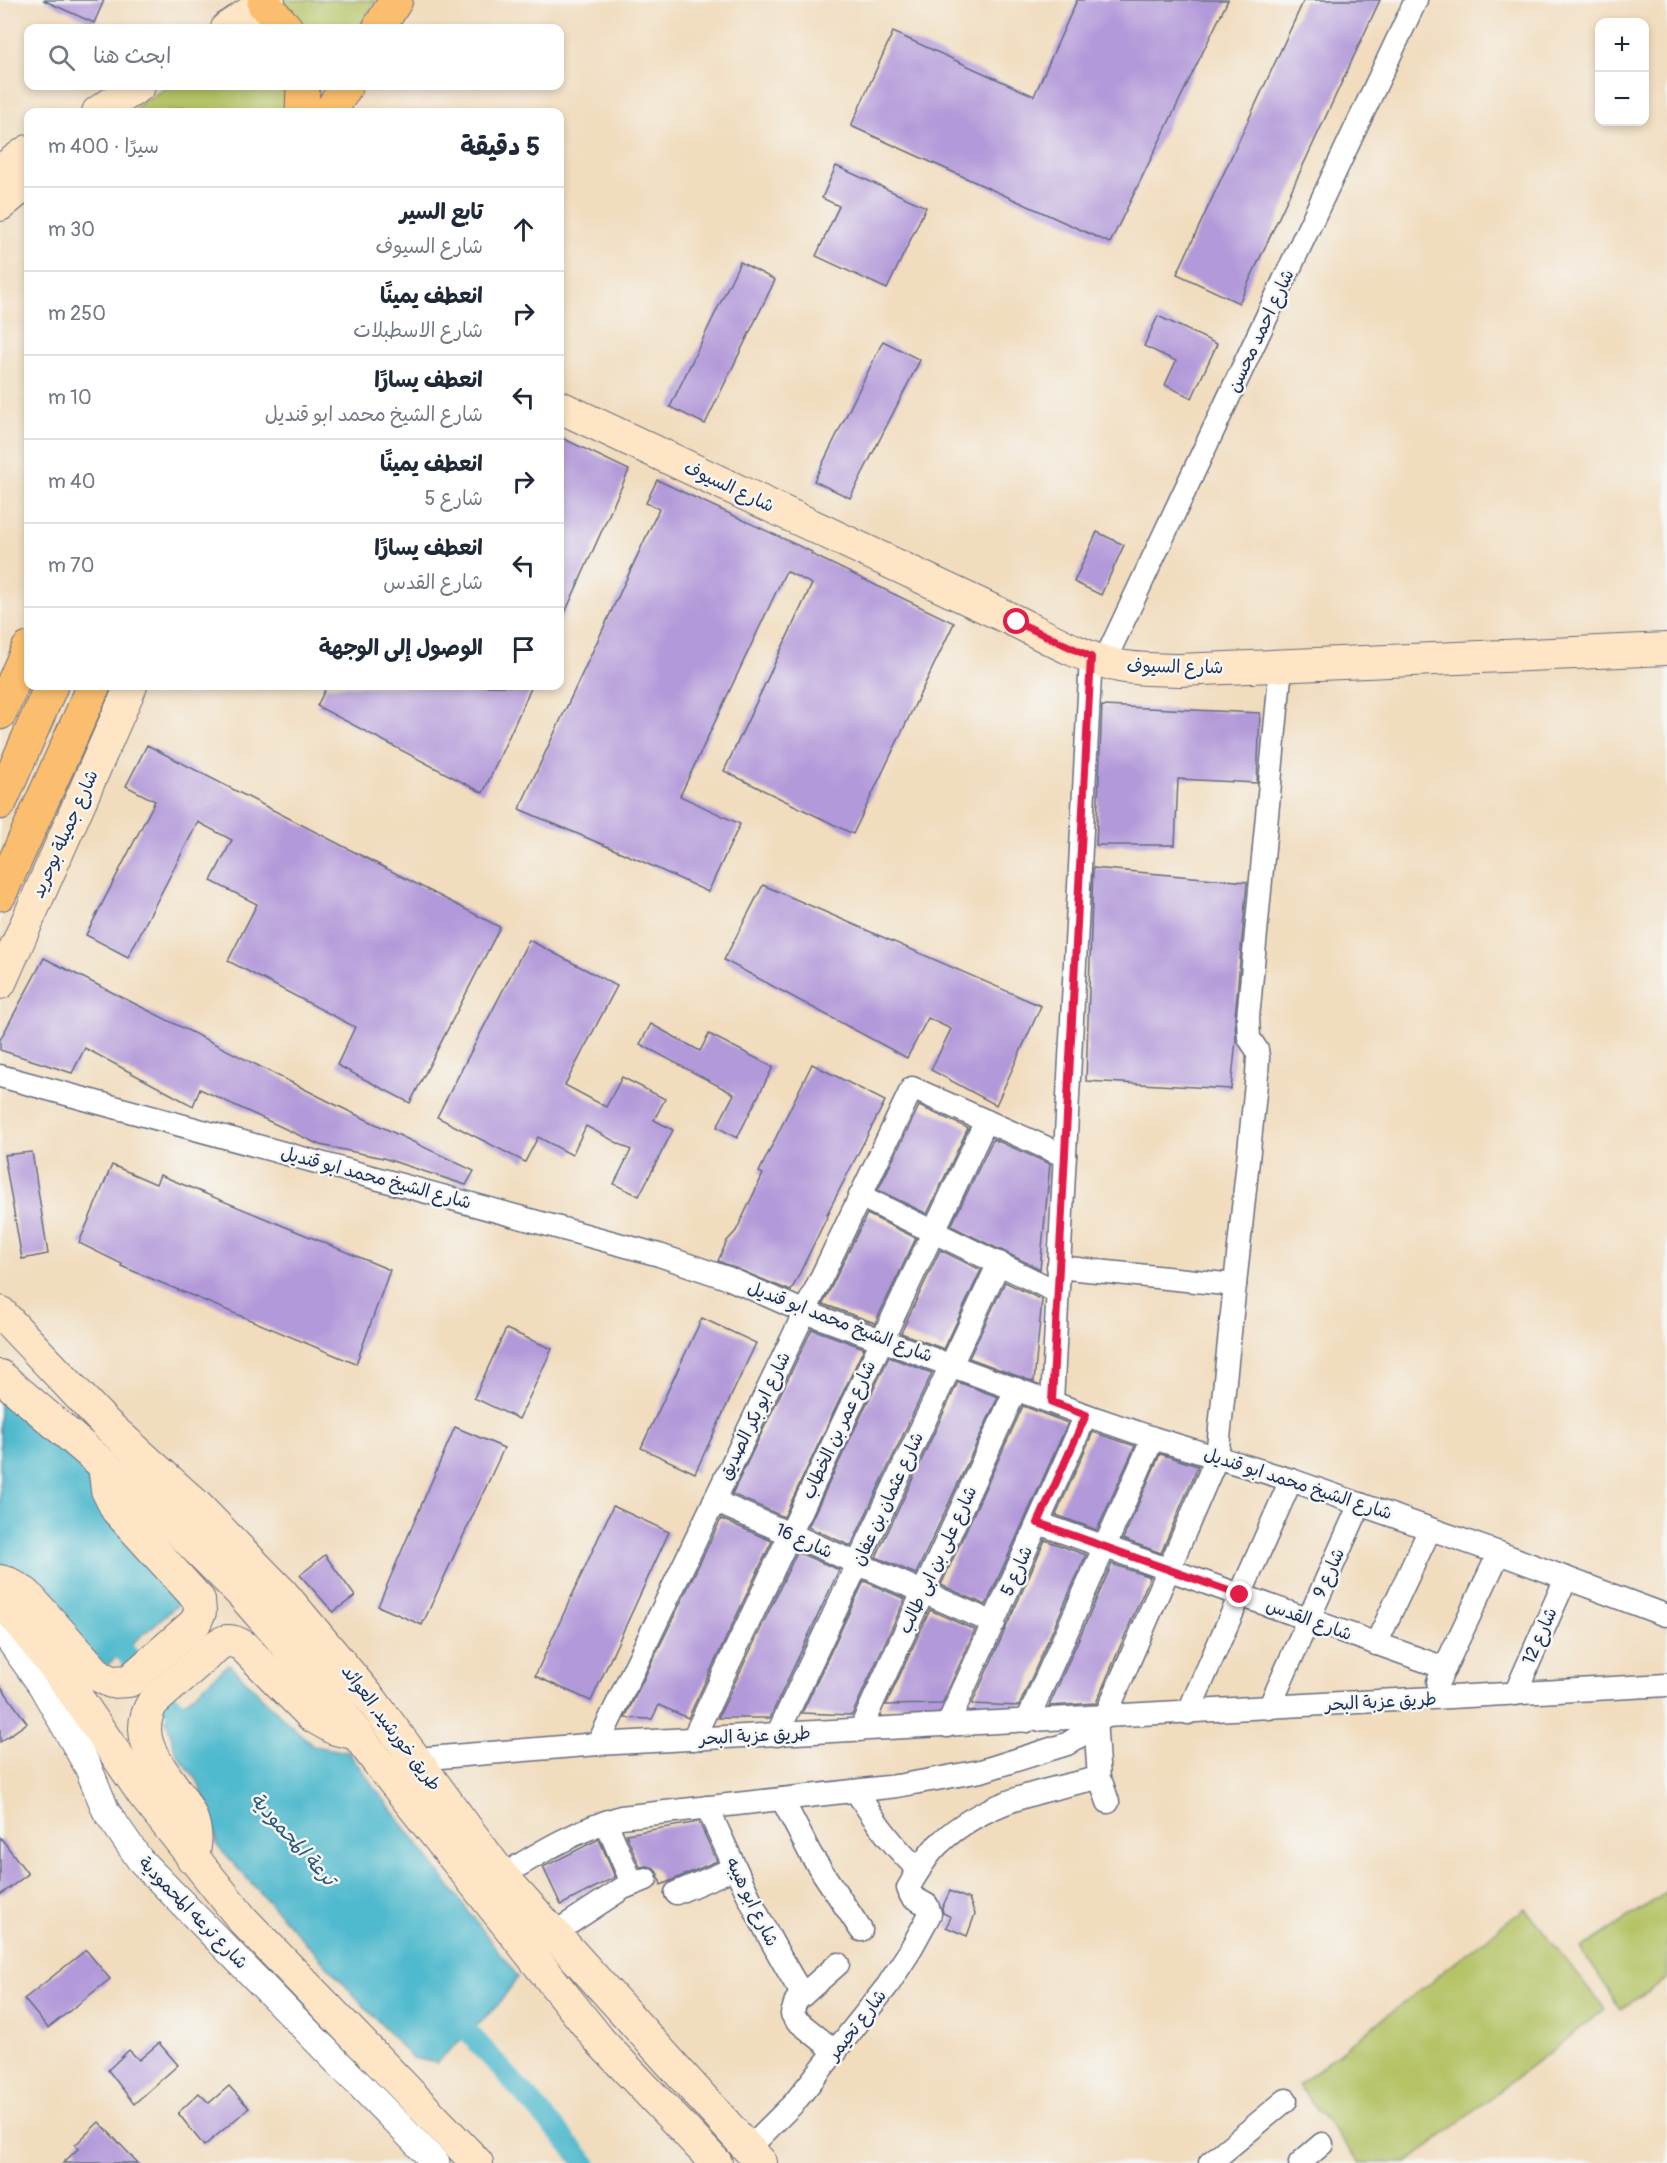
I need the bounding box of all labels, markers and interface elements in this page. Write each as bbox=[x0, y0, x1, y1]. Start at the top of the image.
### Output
map controls bbox=[1595, 18, 1649, 126]
button: + bbox=[1595, 18, 1649, 72]
search box bbox=[24, 24, 564, 90]
icon: search bbox=[45, 41, 78, 74]
text: ابحث هنا bbox=[93, 42, 171, 70]
button: − bbox=[1595, 72, 1649, 126]
text: 5 دقيقة bbox=[460, 131, 540, 163]
text: سيرًا · 400 m bbox=[48, 134, 159, 159]
text: تابع السير bbox=[400, 198, 483, 226]
icon: ahead bbox=[507, 213, 540, 246]
text: 30 m bbox=[48, 217, 95, 242]
text: شارع السيوف bbox=[375, 234, 483, 259]
street label: شارع احمد محسن bbox=[1222, 266, 1300, 396]
text: انعطف يمينًا bbox=[380, 282, 483, 310]
icon: right bbox=[507, 297, 540, 330]
text: 250 m bbox=[48, 301, 106, 326]
text: شارع الاسطبلات bbox=[353, 318, 483, 343]
text: انعطف يسارًا bbox=[374, 366, 483, 394]
icon: left bbox=[507, 381, 540, 414]
text: 10 m bbox=[48, 385, 92, 410]
text: شارع الشيخ محمد ابو قنديل bbox=[265, 402, 483, 427]
text: انعطف يمينًا bbox=[380, 450, 483, 478]
street label: شارع السيوف bbox=[680, 456, 778, 518]
icon: right bbox=[507, 465, 540, 498]
text: 40 m bbox=[48, 469, 95, 494]
text: شارع 5 bbox=[425, 486, 483, 511]
text: انعطف يسارًا bbox=[374, 534, 483, 562]
icon: left bbox=[507, 549, 540, 582]
text: 70 m bbox=[48, 553, 94, 578]
text: شارع القدس bbox=[383, 570, 483, 595]
route start bbox=[1003, 608, 1029, 634]
icon: arrive bbox=[507, 633, 540, 666]
text: الوصول إلى الوجهة bbox=[319, 634, 483, 662]
street label: شارع السيوف bbox=[1126, 655, 1224, 679]
street label: شارع جميلة بوحريد bbox=[26, 766, 104, 902]
street label: شارع الشيخ محمد ابو قنديل bbox=[278, 1141, 474, 1215]
street label: شارع الشيخ محمد ابو قنديل bbox=[744, 1276, 936, 1368]
street label: شارع ابو بكر الصديق bbox=[714, 1348, 796, 1484]
street label: شارع عمر بن الخطاب bbox=[797, 1357, 881, 1503]
street label: شارع عثمان بن عفان bbox=[847, 1428, 929, 1570]
street label: شارع الشيخ محمد ابو قنديل bbox=[1201, 1443, 1395, 1525]
street label: شارع على بن ابى طالب bbox=[894, 1483, 982, 1637]
street label: شارع 16 bbox=[772, 1518, 836, 1564]
street label: شارع 5 bbox=[996, 1542, 1038, 1600]
street label: شارع 9 bbox=[1308, 1545, 1350, 1601]
route end bbox=[1226, 1581, 1252, 1607]
street label: شارع القدس bbox=[1263, 1594, 1355, 1646]
street label: شارع 12 bbox=[1517, 1604, 1563, 1668]
street label: طريق خورشيد, العوائد bbox=[336, 1660, 446, 1796]
street label: طريق عزبة البحر bbox=[1323, 1688, 1437, 1717]
street label: طريق عزبة البحر bbox=[697, 1722, 811, 1751]
water label: ترعة المحمودية bbox=[245, 1787, 343, 1893]
street label: شارع ترعه المحمودية bbox=[133, 1852, 253, 1974]
street label: شارع ابو هيبه bbox=[721, 1854, 783, 1950]
street label: شارع تحيمر bbox=[821, 1985, 892, 2067]

